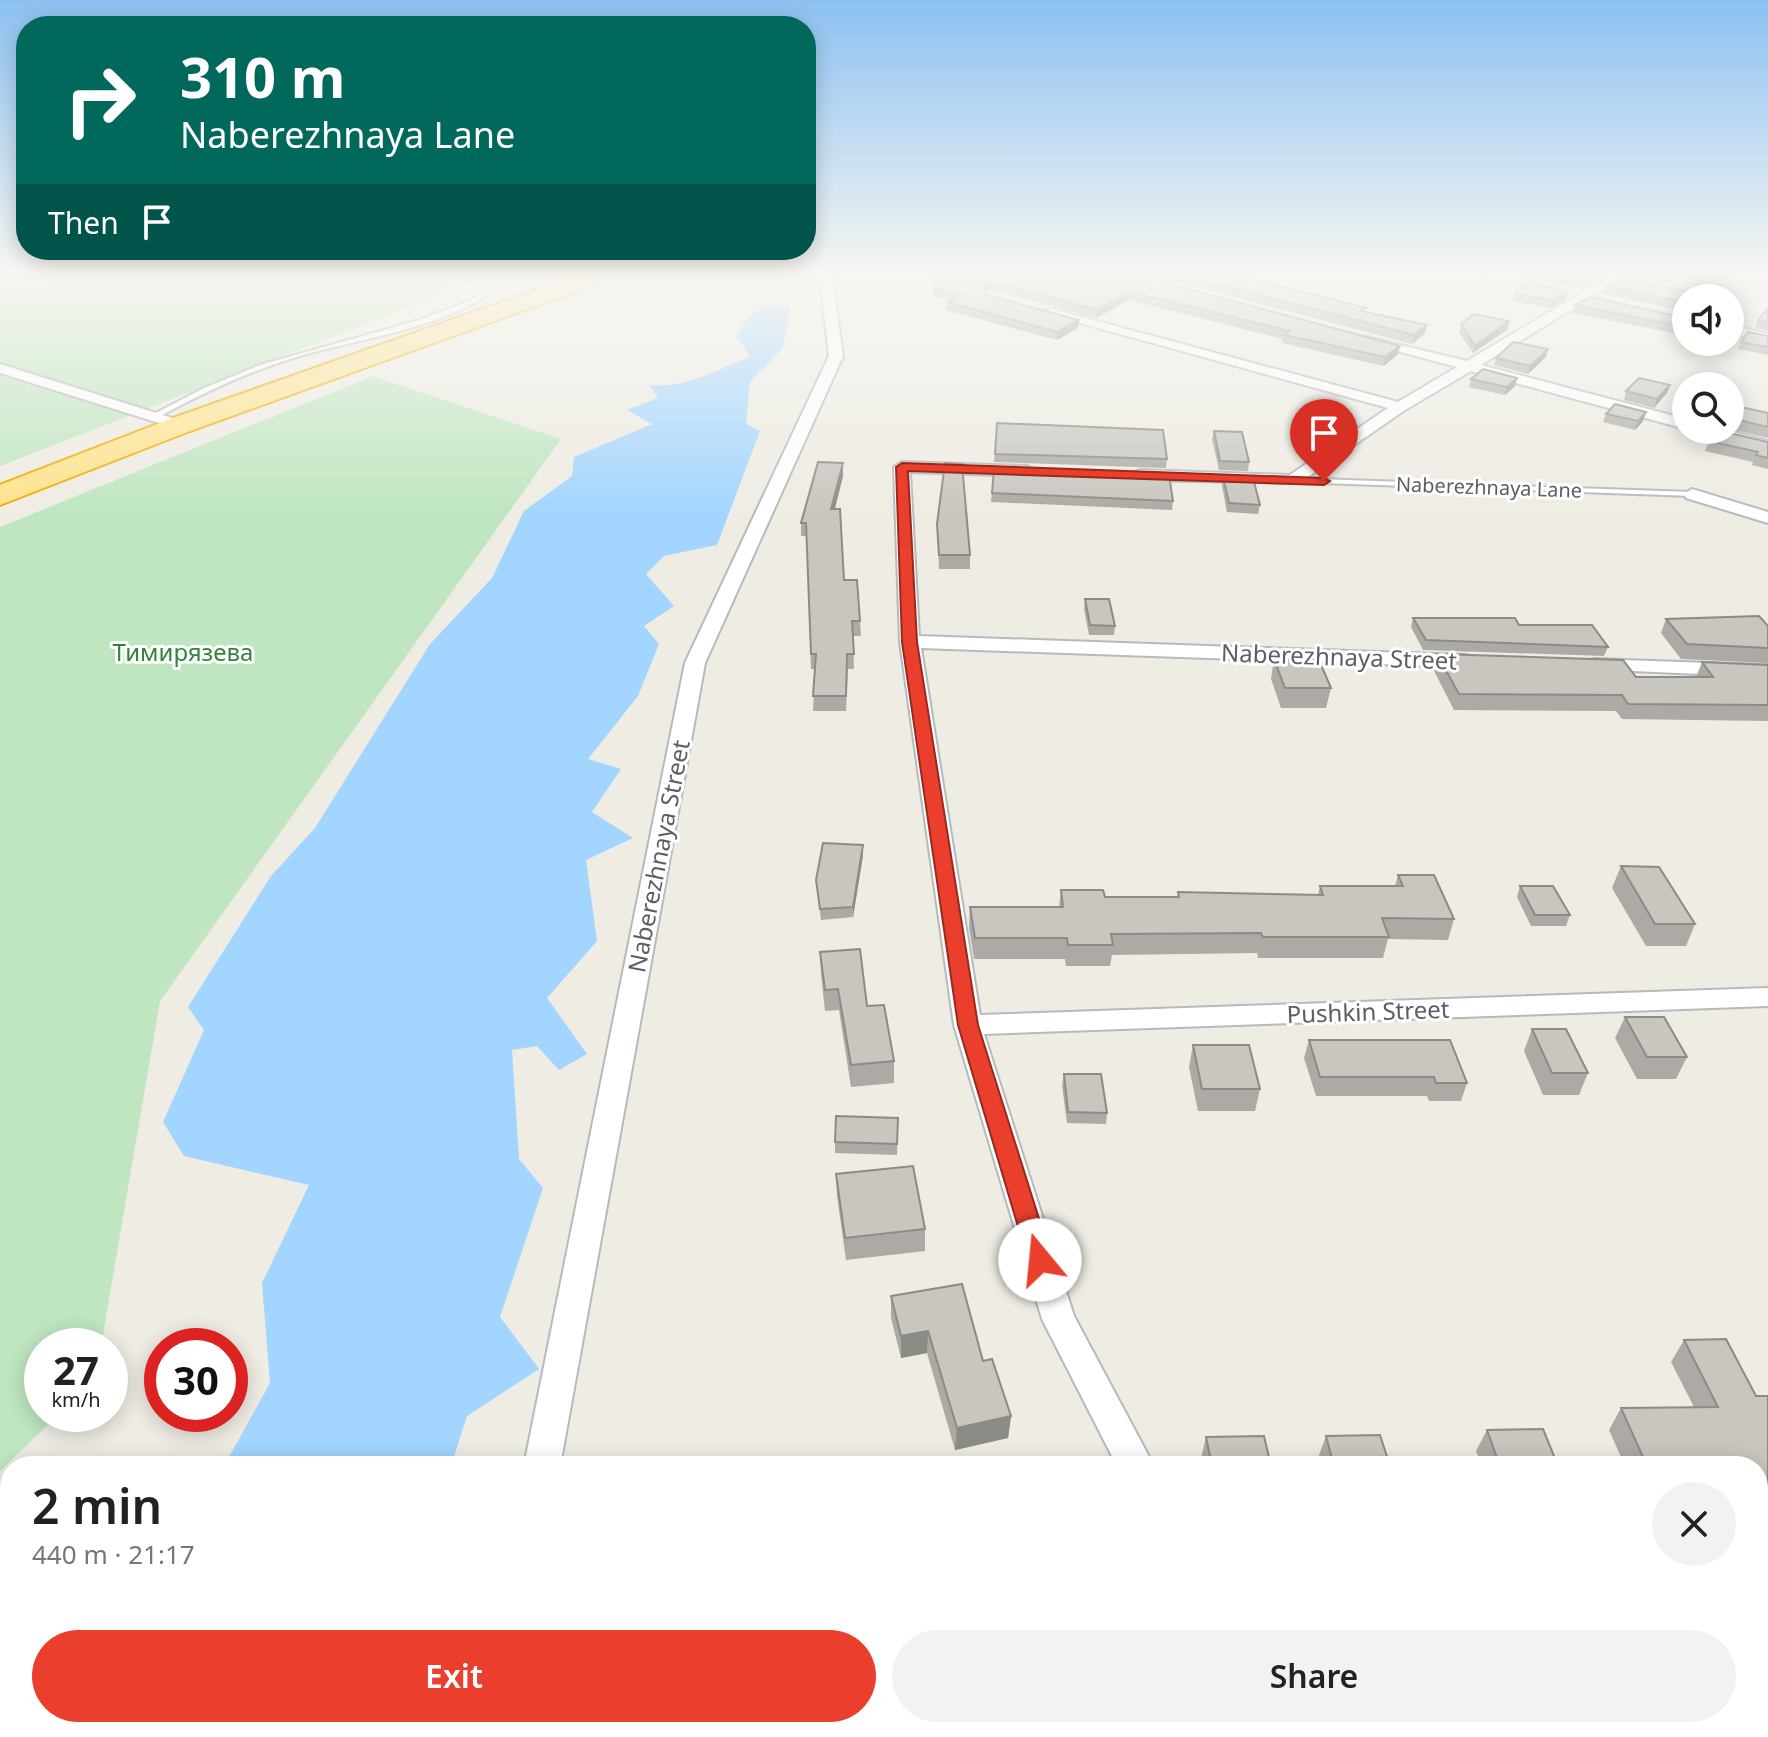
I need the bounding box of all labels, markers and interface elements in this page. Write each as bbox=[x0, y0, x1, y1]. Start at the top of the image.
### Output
text: 310 m bbox=[180, 38, 345, 114]
icon: right bbox=[48, 48, 152, 152]
text: Naberezhnaya Lane bbox=[180, 110, 515, 159]
icon: arrive bbox=[135, 200, 179, 244]
text: Then bbox=[48, 202, 119, 243]
map controls bbox=[1672, 284, 1744, 444]
button: sound bbox=[1672, 284, 1744, 356]
button: search bbox=[1672, 372, 1744, 444]
pin bbox=[1290, 399, 1358, 481]
icon: arrive bbox=[1302, 411, 1346, 455]
street label: Naberezhnaya Lane bbox=[1395, 470, 1583, 504]
park label: Тимирязева bbox=[113, 635, 253, 668]
street label: Naberezhnaya Street bbox=[1220, 635, 1458, 677]
street label: Naberezhnaya Street bbox=[619, 737, 697, 975]
street label: Pushkin Street bbox=[1286, 992, 1450, 1030]
position arrow bbox=[998, 1218, 1082, 1302]
speed limit sign: 30 bbox=[144, 1328, 248, 1432]
text: 27 bbox=[53, 1342, 99, 1397]
text: km/h bbox=[51, 1386, 101, 1413]
text: 2 min bbox=[32, 1473, 162, 1538]
button: close bbox=[1652, 1482, 1736, 1566]
text: 440 m · 21:17 bbox=[32, 1536, 195, 1572]
button: Exit bbox=[32, 1630, 876, 1722]
button: Share bbox=[892, 1630, 1736, 1722]

